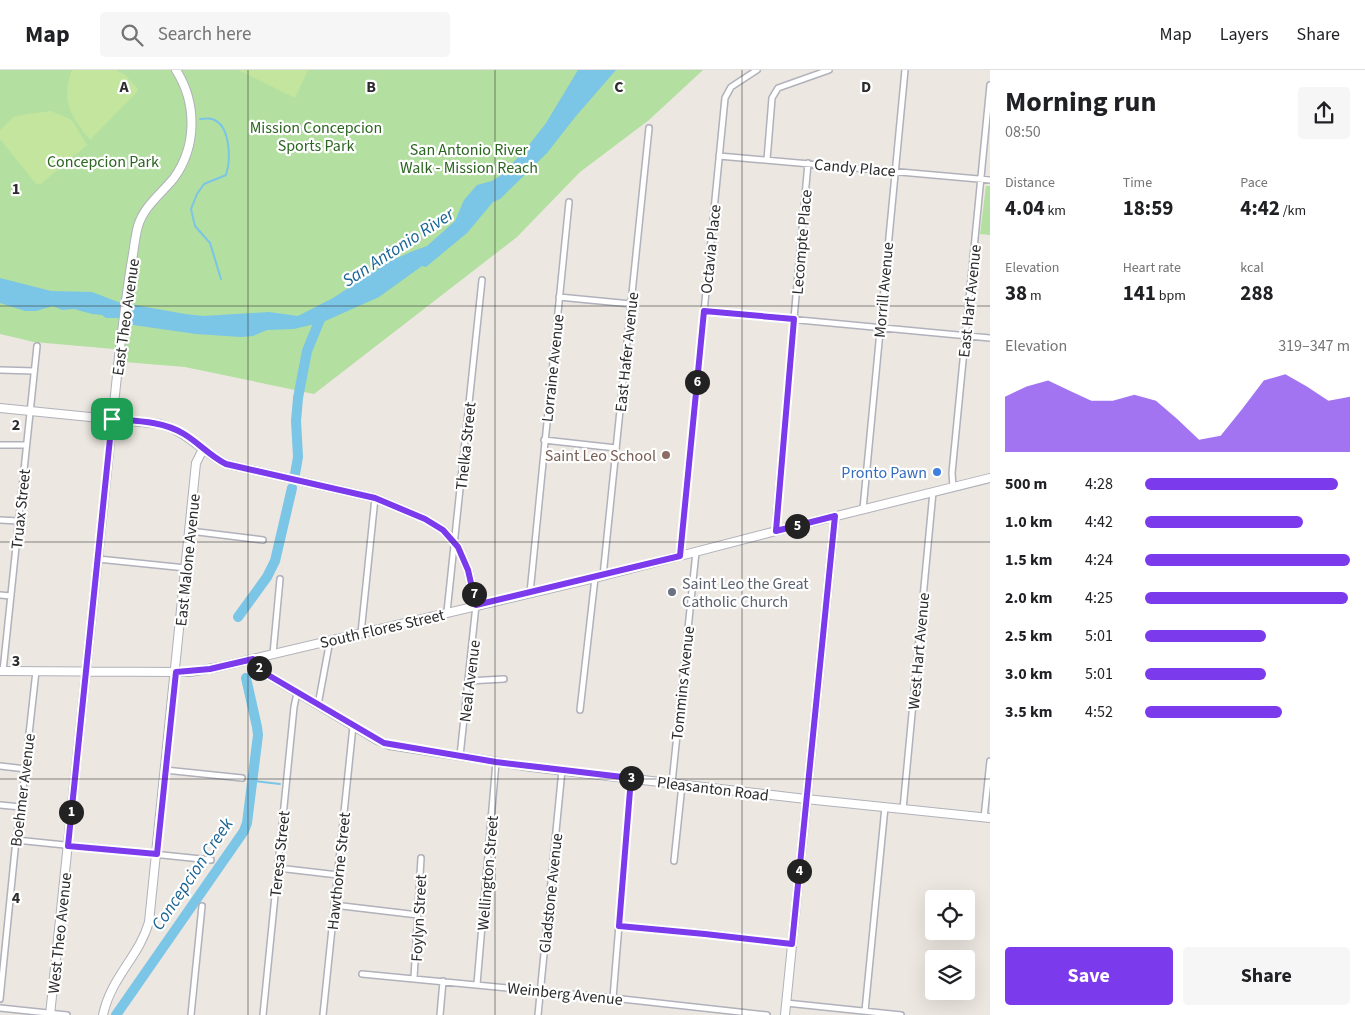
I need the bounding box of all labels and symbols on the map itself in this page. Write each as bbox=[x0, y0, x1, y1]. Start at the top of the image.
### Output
text: A bbox=[118, 76, 129, 98]
text: B bbox=[366, 76, 376, 98]
text: C bbox=[614, 76, 624, 98]
text: D bbox=[861, 76, 871, 98]
park label: Mission Concepcion Sports Park bbox=[250, 117, 382, 157]
park label: San Antonio River Walk - Mission Reach bbox=[400, 139, 538, 179]
park label: Concepcion Park bbox=[47, 151, 159, 173]
street label: Candy Place bbox=[813, 153, 897, 183]
text: 1 bbox=[12, 178, 20, 200]
street label: Lecompte Place bbox=[786, 189, 818, 296]
water label: San Antonio River bbox=[337, 201, 460, 293]
street label: Octavia Place bbox=[695, 203, 727, 295]
street label: Morrill Avenue bbox=[869, 241, 899, 339]
street label: East Hart Avenue bbox=[953, 243, 987, 359]
street label: East Theo Avenue bbox=[107, 257, 145, 377]
street label: East Hafer Avenue bbox=[610, 291, 644, 413]
street label: Lorraine Avenue bbox=[536, 313, 570, 423]
pin: 6 bbox=[684, 370, 710, 394]
pin bbox=[91, 398, 133, 440]
street label: Thelka Street bbox=[450, 400, 482, 491]
text: 2 bbox=[12, 414, 20, 436]
place label: Saint Leo School bbox=[545, 445, 656, 467]
marker: Saint Leo School bbox=[660, 449, 672, 461]
place label: Pronto Pawn bbox=[841, 462, 927, 484]
marker: Pronto Pawn bbox=[931, 466, 943, 478]
street label: Truax Street bbox=[6, 467, 36, 550]
street label: East Malone Avenue bbox=[170, 493, 206, 627]
pin: 5 bbox=[784, 514, 810, 538]
place label: Saint Leo the Great Catholic Church bbox=[682, 573, 809, 613]
pin: 7 bbox=[462, 582, 486, 606]
marker: Saint Leo the Great Catholic Church bbox=[666, 586, 678, 598]
street label: West Hart Avenue bbox=[903, 592, 935, 711]
street label: South Flores Street bbox=[318, 604, 447, 654]
street label: Tommins Avenue bbox=[666, 625, 700, 741]
street label: Neal Avenue bbox=[454, 639, 486, 724]
text: 3 bbox=[12, 650, 20, 672]
pin: 2 bbox=[246, 656, 272, 680]
street label: Boehmer Avenue bbox=[5, 732, 41, 848]
pin: 3 bbox=[618, 766, 644, 790]
street label: Pleasanton Road bbox=[656, 771, 770, 807]
pin: 1 bbox=[58, 800, 84, 824]
street label: Teresa Street bbox=[265, 809, 296, 898]
street label: Hawthorne Street bbox=[322, 811, 356, 931]
water label: Concepcion Creek bbox=[146, 813, 240, 935]
street label: Wellington Street bbox=[472, 814, 504, 931]
street label: Gladstone Avenue bbox=[534, 832, 568, 954]
pin: 4 bbox=[786, 858, 812, 884]
street label: West Theo Avenue bbox=[43, 871, 77, 995]
street label: Foylyn Street bbox=[406, 873, 432, 962]
text: 4 bbox=[12, 887, 21, 909]
street label: Weinberg Avenue bbox=[506, 977, 624, 1011]

